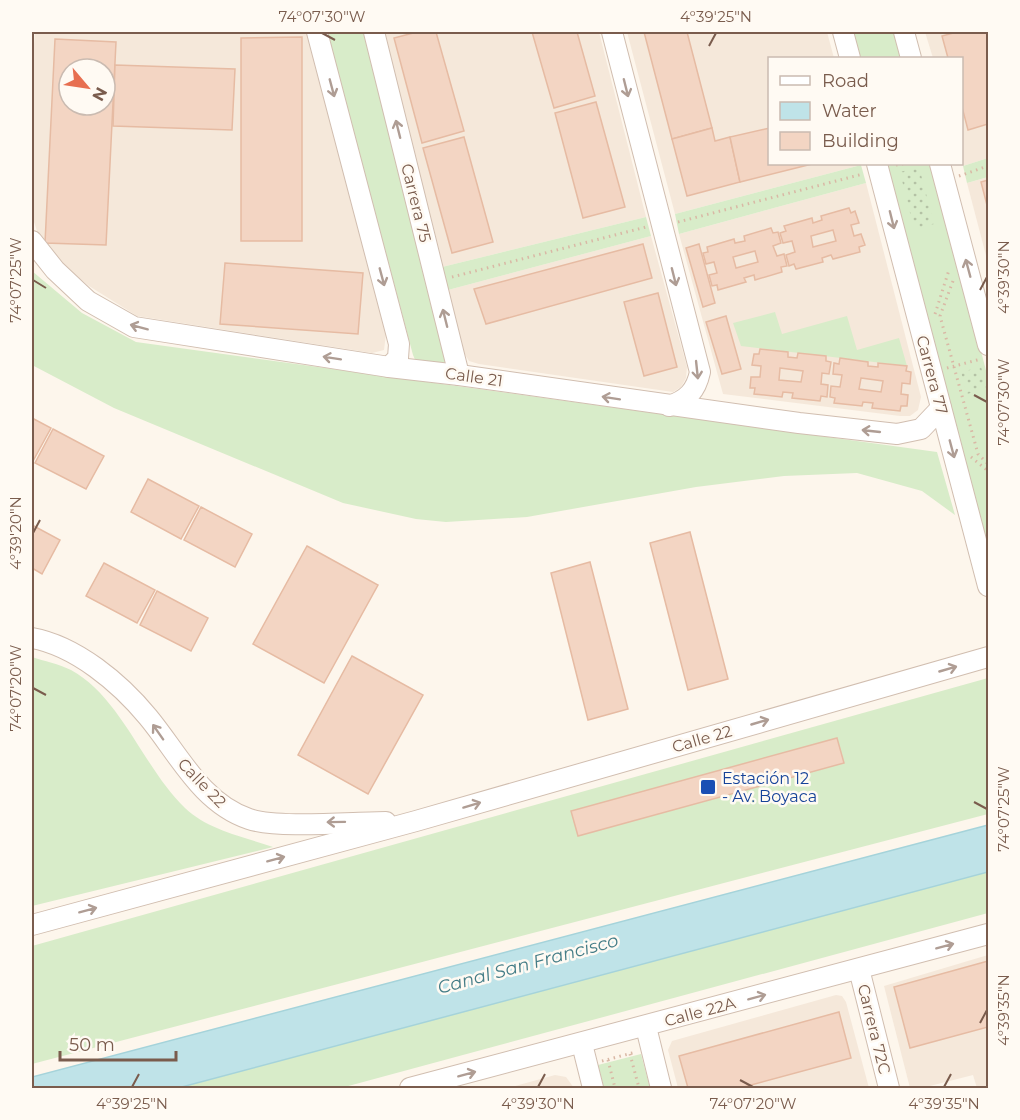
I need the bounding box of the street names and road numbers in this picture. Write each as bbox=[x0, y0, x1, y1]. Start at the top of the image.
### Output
street label: Carrera 75 bbox=[397, 162, 435, 244]
street label: Carrera 77 bbox=[912, 333, 952, 417]
street label: Calle 21 bbox=[444, 364, 504, 390]
street label: Calle 22 bbox=[670, 721, 734, 757]
street label: Calle 22 bbox=[174, 754, 230, 812]
street label: Carrera 72C bbox=[854, 982, 894, 1076]
street label: Calle 22A bbox=[662, 993, 738, 1031]

